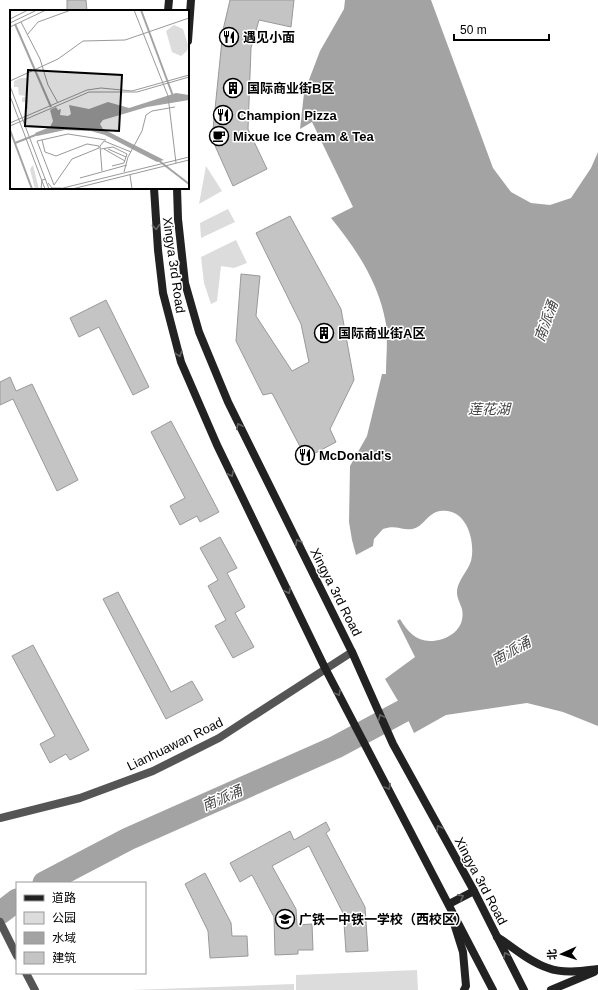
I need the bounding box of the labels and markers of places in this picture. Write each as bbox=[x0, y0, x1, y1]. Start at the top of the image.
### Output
restaurant icon: 遇见小面 bbox=[218, 26, 240, 48]
place label: 遇见小面 bbox=[243, 30, 295, 45]
building icon: 国际商业街B区 bbox=[222, 77, 244, 99]
place label: 国际商业街B区 bbox=[247, 81, 334, 96]
restaurant icon: Champion Pizza bbox=[212, 104, 234, 126]
place label: Champion Pizza bbox=[237, 108, 337, 123]
cafe icon: Mixue Ice Cream & Tea bbox=[208, 125, 230, 147]
place label: Mixue Ice Cream & Tea bbox=[233, 129, 374, 144]
building icon: 国际商业街A区 bbox=[313, 322, 335, 344]
place label: 国际商业街A区 bbox=[338, 326, 425, 341]
restaurant icon: McDonald's bbox=[294, 444, 316, 466]
place label: McDonald's bbox=[319, 448, 391, 463]
school or university icon: 广铁一中铁一学校（西校区） bbox=[274, 908, 296, 930]
place label: 广铁一中铁一学校（西校区） bbox=[299, 912, 468, 927]

